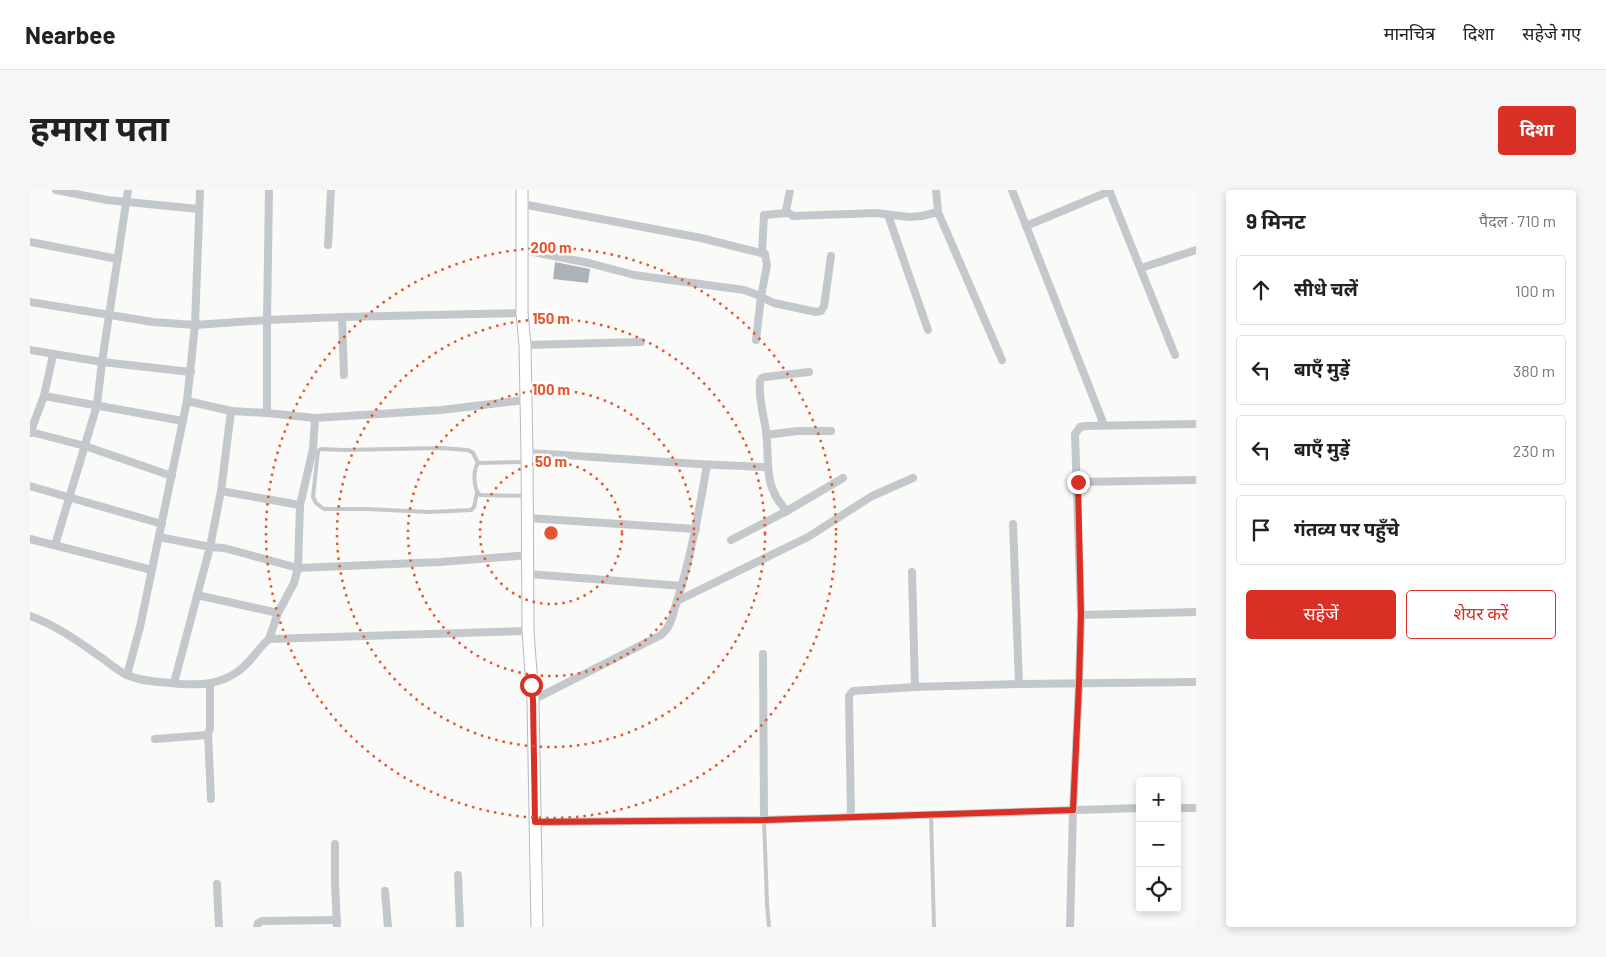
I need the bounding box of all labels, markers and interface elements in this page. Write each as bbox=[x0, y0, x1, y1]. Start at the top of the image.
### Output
text: Nearbee bbox=[25, 20, 116, 49]
text: मानचित्र bbox=[1384, 22, 1435, 44]
text: दिशा bbox=[1463, 22, 1494, 44]
text: सहेजे गए bbox=[1522, 22, 1581, 44]
text: हमारा पता bbox=[30, 106, 169, 148]
button: दिशा bbox=[1498, 106, 1576, 155]
text: 9 मिनट bbox=[1246, 208, 1305, 233]
text: पैदल · 710 m bbox=[1479, 211, 1556, 230]
text: 200 m bbox=[530, 238, 572, 256]
icon: ahead bbox=[1247, 276, 1275, 304]
text: सीधे चलें bbox=[1294, 277, 1358, 300]
text: 100 m bbox=[1515, 281, 1555, 300]
text: 150 m bbox=[532, 309, 570, 327]
icon: left bbox=[1247, 356, 1275, 384]
text: बाएँ मुड़ें bbox=[1294, 357, 1350, 380]
text: 380 m bbox=[1513, 361, 1555, 380]
text: 100 m bbox=[532, 380, 570, 398]
icon: left bbox=[1247, 436, 1275, 464]
text: बाएँ मुड़ें bbox=[1294, 437, 1350, 460]
text: 230 m bbox=[1513, 441, 1555, 460]
text: 50 m bbox=[535, 452, 567, 470]
route end bbox=[1067, 471, 1090, 494]
icon: arrive bbox=[1247, 516, 1275, 544]
text: गंतव्य पर पहुँचे bbox=[1294, 517, 1399, 540]
centre of rings bbox=[542, 524, 560, 542]
button: सहेजें bbox=[1246, 590, 1396, 639]
button: शेयर करें bbox=[1406, 590, 1556, 639]
route start bbox=[520, 674, 543, 697]
map controls bbox=[1136, 777, 1181, 912]
button: + bbox=[1136, 777, 1181, 822]
button: − bbox=[1136, 822, 1181, 867]
button: locate bbox=[1136, 867, 1181, 912]

